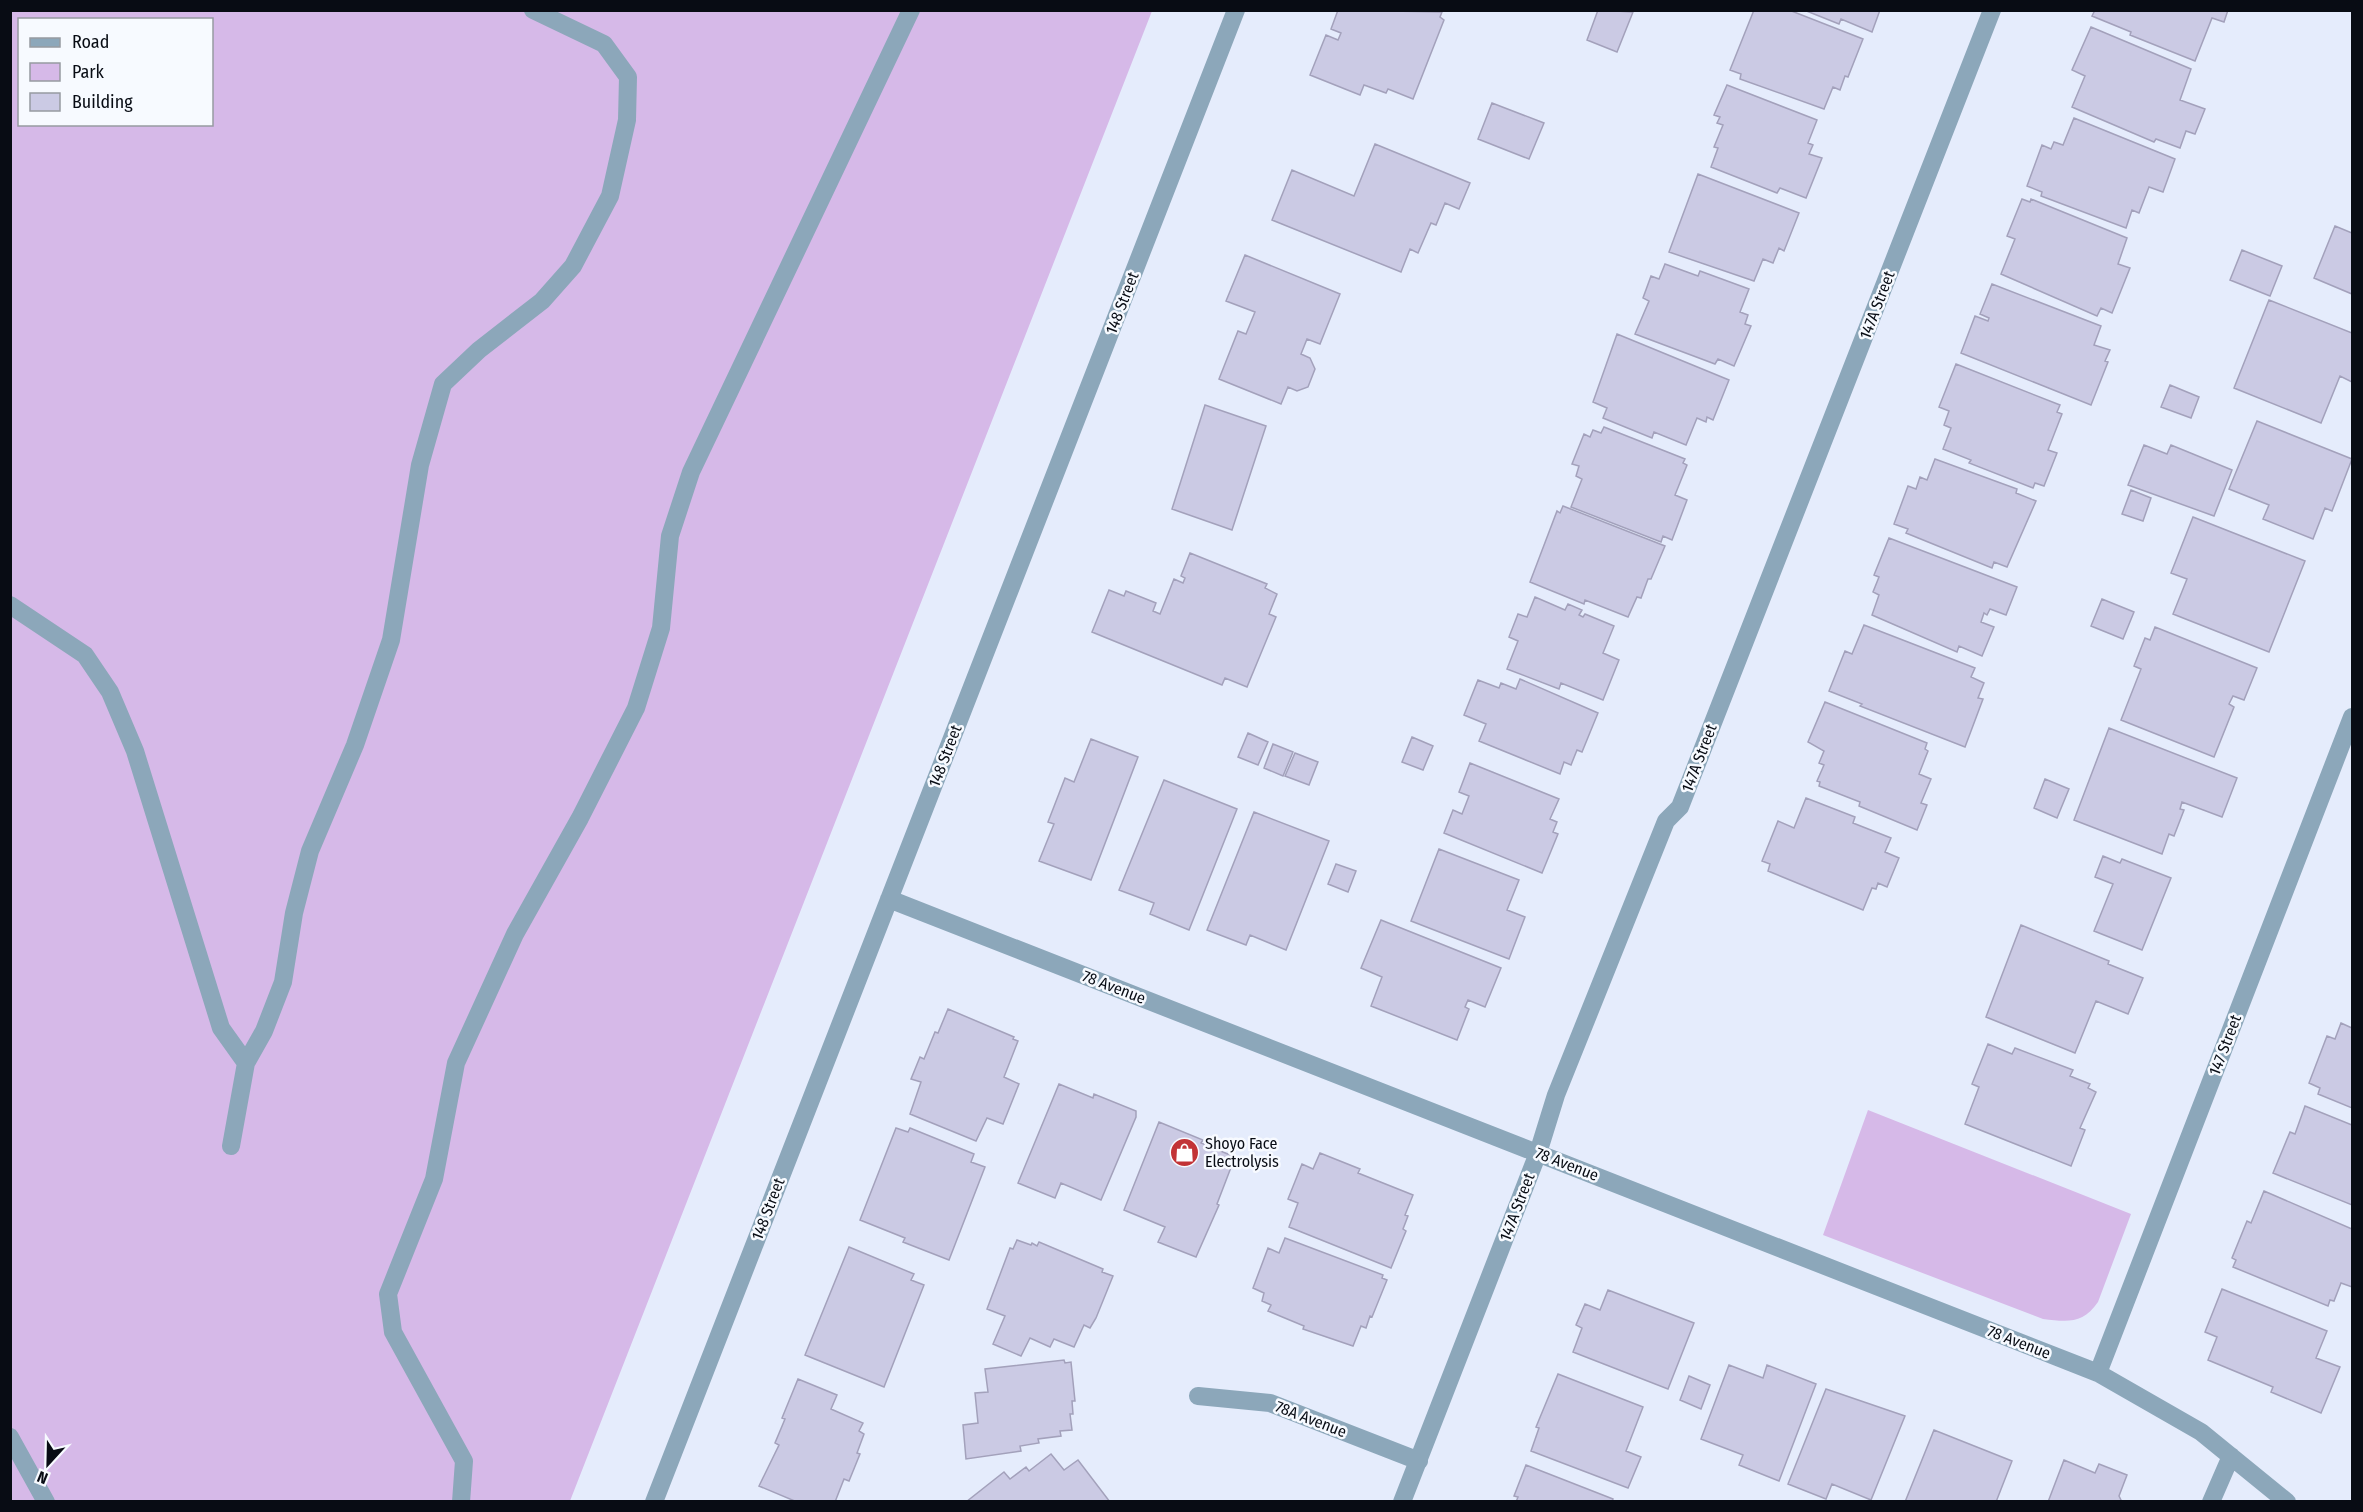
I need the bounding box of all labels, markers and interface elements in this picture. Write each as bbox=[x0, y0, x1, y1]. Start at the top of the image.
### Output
legend bbox=[18, 18, 213, 126]
text: Road bbox=[72, 31, 109, 53]
text: Park bbox=[72, 61, 105, 83]
text: Building bbox=[72, 91, 133, 113]
street label: 148 Street bbox=[1101, 268, 1143, 337]
street label: 147A Street bbox=[1855, 268, 1899, 342]
street label: 148 Street bbox=[924, 721, 966, 790]
street label: 147A Street bbox=[1677, 721, 1721, 795]
street label: 78 Avenue bbox=[1080, 966, 1148, 1008]
street label: 147 Street bbox=[2205, 1011, 2245, 1078]
place label: Shoyo Face Electrolysis bbox=[1205, 1134, 1279, 1171]
shop icon: Shoyo Face Electrolysis bbox=[1168, 1136, 1200, 1168]
street label: 78 Avenue bbox=[1533, 1143, 1601, 1185]
street label: 147A Street bbox=[1495, 1170, 1539, 1244]
street label: 148 Street bbox=[747, 1174, 789, 1243]
street label: 78 Avenue bbox=[1985, 1321, 2053, 1363]
street label: 78A Avenue bbox=[1273, 1397, 1349, 1441]
north arrow bbox=[18, 1434, 78, 1494]
text: N bbox=[35, 1467, 51, 1488]

